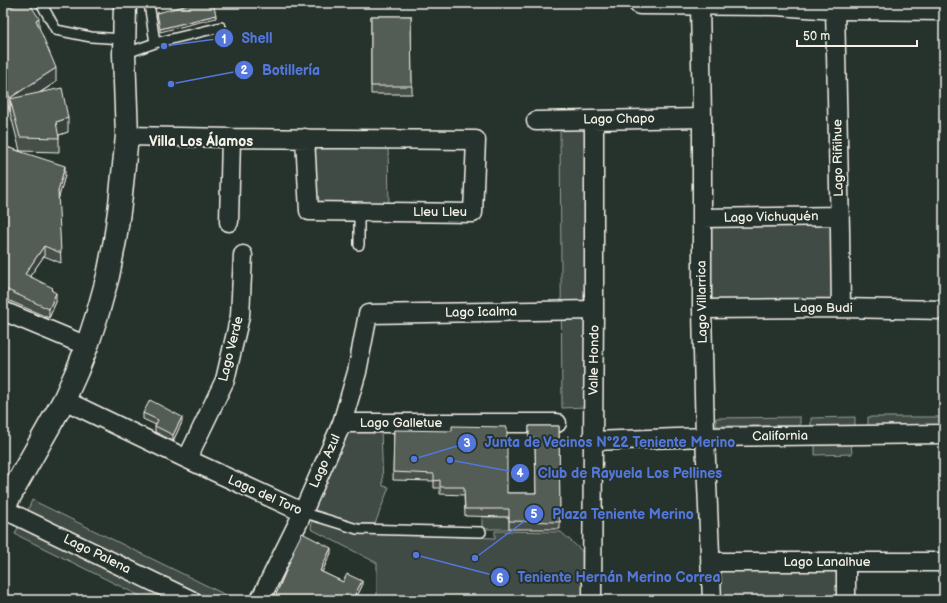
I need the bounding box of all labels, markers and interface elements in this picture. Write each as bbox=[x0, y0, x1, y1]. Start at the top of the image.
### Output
scale bar bbox=[797, 22, 917, 48]
callout: Shell bbox=[214, 25, 281, 51]
text: 50 m bbox=[803, 29, 830, 44]
text: Shell bbox=[241, 30, 273, 47]
text: 1 bbox=[221, 32, 227, 47]
callout: Botillería bbox=[234, 57, 328, 83]
text: Botillería bbox=[262, 62, 320, 79]
text: 2 bbox=[240, 63, 248, 78]
street label: Lago Chapo bbox=[583, 110, 655, 128]
street label: Lago Riñihue bbox=[829, 119, 847, 197]
district label: Villa Los Álamos bbox=[149, 131, 253, 150]
street label: Lleu Lleu bbox=[413, 204, 467, 220]
street label: Lago Vichuquén bbox=[723, 208, 819, 226]
street label: Lago Villarrica bbox=[693, 260, 711, 344]
street label: Lago Budi bbox=[793, 300, 853, 316]
street label: Lago Icalma bbox=[445, 303, 517, 321]
street label: Lago Verde bbox=[215, 314, 247, 383]
street label: Valle Hondo bbox=[585, 325, 603, 395]
street label: Lago Galletue bbox=[360, 415, 442, 431]
street label: California bbox=[752, 428, 808, 444]
callout: Junta de Vecinos N°22 Teniente Merino bbox=[457, 430, 744, 456]
street label: Lago Azul bbox=[306, 432, 344, 490]
text: Junta de Vecinos N°22 Teniente Merino bbox=[485, 434, 735, 451]
text: 3 bbox=[463, 436, 471, 451]
callout: Club de Rayuela Los Pellines bbox=[510, 460, 730, 486]
text: Club de Rayuela Los Pellines bbox=[538, 465, 722, 482]
text: 4 bbox=[516, 466, 524, 481]
street label: Lago del Toro bbox=[225, 471, 305, 519]
callout: Plaza Teniente Merino bbox=[524, 501, 702, 527]
text: Plaza Teniente Merino bbox=[552, 506, 694, 523]
text: 5 bbox=[531, 507, 538, 522]
street label: Lago Palena bbox=[61, 531, 133, 577]
street label: Lago Lanalhue bbox=[784, 554, 871, 570]
callout: Teniente Hernán Merino Correa bbox=[490, 564, 729, 590]
text: Teniente Hernán Merino Correa bbox=[518, 569, 720, 586]
text: 6 bbox=[496, 571, 504, 586]

